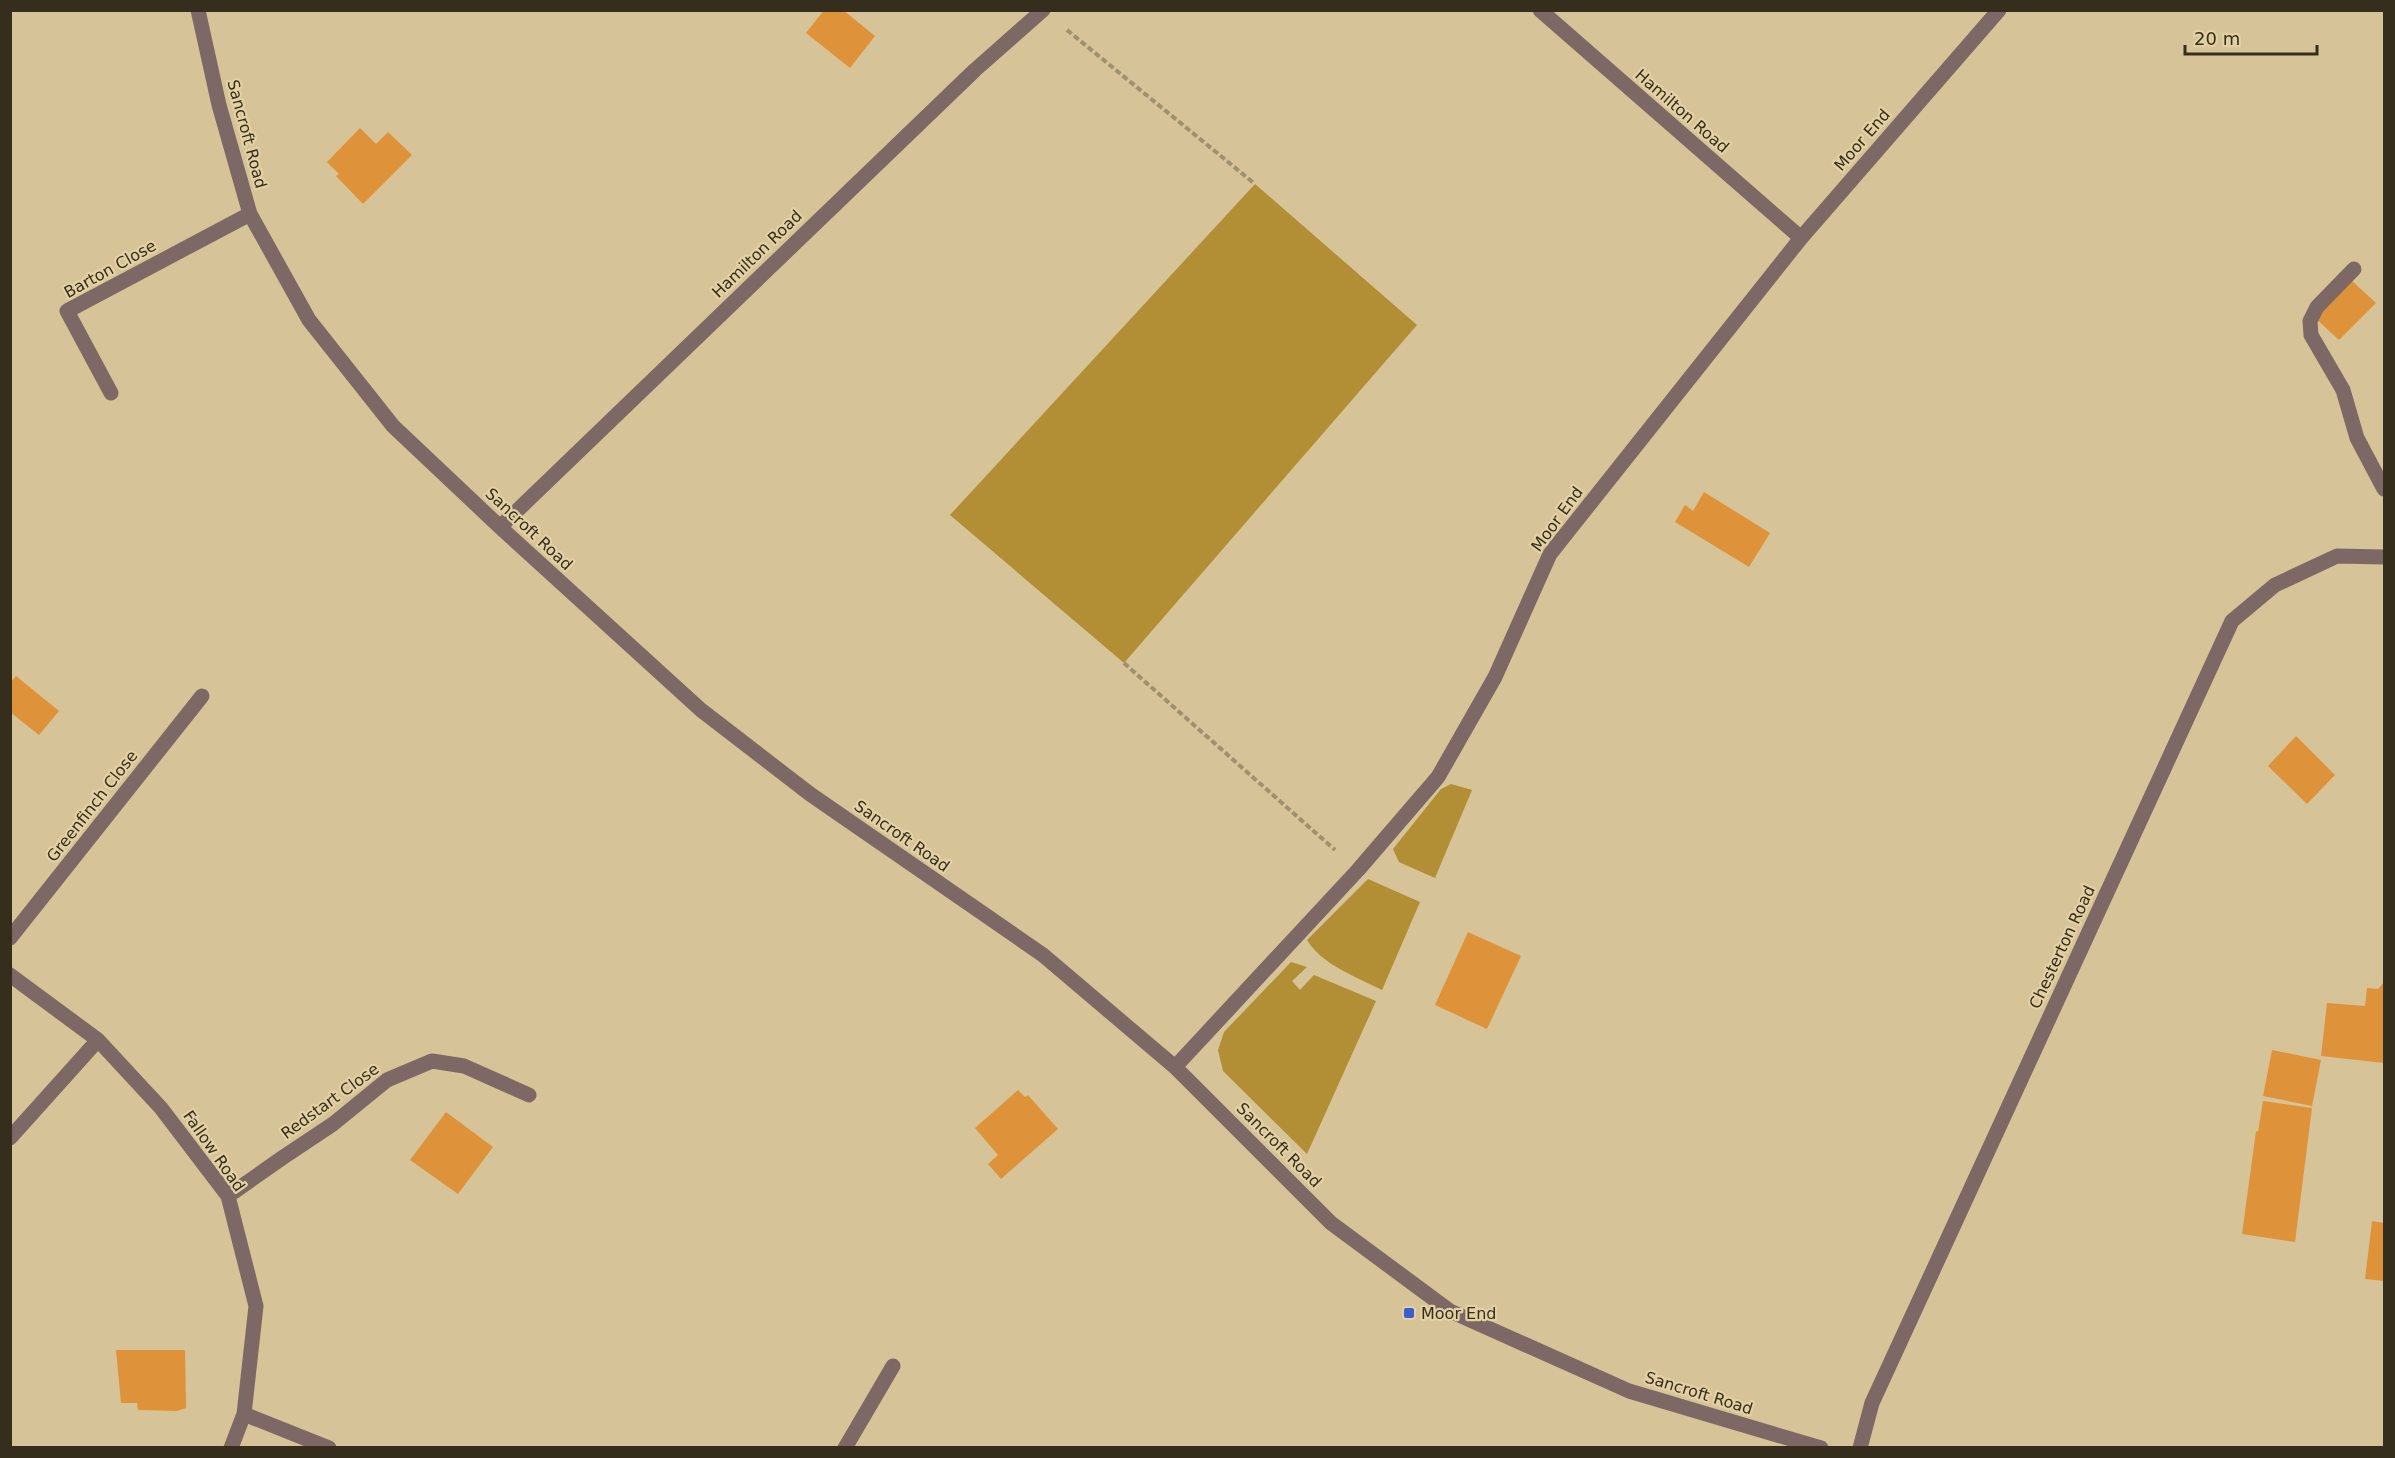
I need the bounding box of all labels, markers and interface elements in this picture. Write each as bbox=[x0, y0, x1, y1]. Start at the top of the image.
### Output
scale bar bbox=[2185, 18, 2317, 56]
text: 20 m bbox=[2194, 28, 2240, 49]
street label: Hamilton Road bbox=[1631, 65, 1733, 157]
street label: Sancroft Road bbox=[223, 78, 271, 190]
street label: Moor End bbox=[1830, 105, 1894, 175]
street label: Hamilton Road bbox=[708, 206, 806, 302]
street label: Barton Close bbox=[61, 236, 159, 302]
street label: Moor End bbox=[1527, 483, 1587, 555]
street label: Sancroft Road bbox=[482, 484, 576, 574]
street label: Greenfinch Close bbox=[43, 746, 141, 866]
street label: Sancroft Road bbox=[851, 796, 953, 876]
street label: Chesterton Road bbox=[2025, 882, 2099, 1012]
street label: Redstart Close bbox=[277, 1059, 383, 1143]
street label: Sancroft Road bbox=[1233, 1099, 1325, 1191]
street label: Fallow Road bbox=[179, 1107, 249, 1195]
place label: Moor End bbox=[1421, 1304, 1496, 1323]
marker: Moor End bbox=[1402, 1306, 1416, 1320]
street label: Sancroft Road bbox=[1643, 1368, 1755, 1418]

